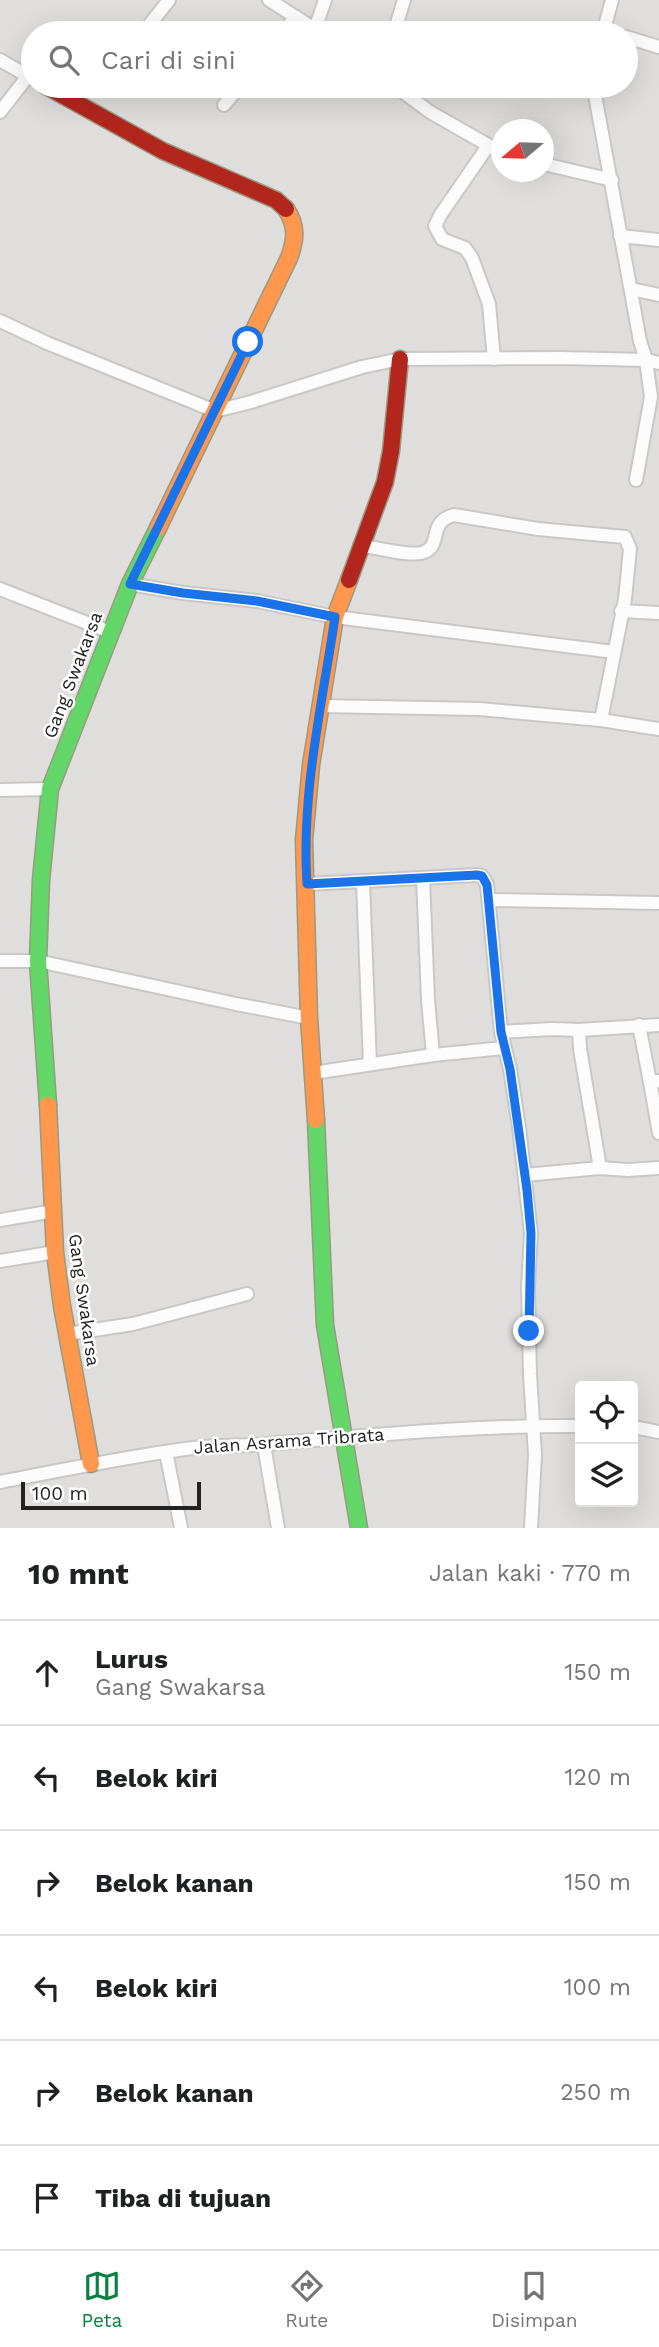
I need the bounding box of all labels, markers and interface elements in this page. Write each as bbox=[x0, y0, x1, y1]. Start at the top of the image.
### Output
search box bbox=[21, 21, 638, 98]
icon: search bbox=[45, 41, 83, 79]
text: Cari di sini bbox=[101, 45, 236, 75]
north arrow bbox=[491, 119, 554, 182]
route start bbox=[232, 326, 263, 357]
street label: Gang Swakarsa bbox=[39, 609, 106, 741]
street label: Gang Swakarsa bbox=[65, 1232, 104, 1367]
route end bbox=[513, 1315, 544, 1346]
map controls bbox=[575, 1381, 638, 1507]
button: locate bbox=[575, 1381, 638, 1444]
street label: Jalan Asrama Tribrata bbox=[193, 1423, 385, 1458]
button: layers bbox=[575, 1444, 638, 1507]
scale bar bbox=[21, 1479, 201, 1511]
text: 100 m bbox=[32, 1482, 88, 1505]
text: 10 mnt bbox=[28, 1556, 129, 1591]
text: Jalan kaki · 770 m bbox=[429, 1560, 631, 1587]
text: Lurus bbox=[95, 1644, 168, 1674]
icon: ahead bbox=[28, 1654, 66, 1692]
text: 150 m bbox=[565, 1659, 631, 1686]
text: Gang Swakarsa bbox=[95, 1674, 266, 1701]
icon: left bbox=[28, 1759, 66, 1797]
text: Belok kiri bbox=[95, 1763, 218, 1793]
text: 120 m bbox=[565, 1764, 631, 1791]
icon: right bbox=[28, 1864, 66, 1902]
text: Belok kanan bbox=[95, 1868, 254, 1898]
text: 150 m bbox=[565, 1869, 631, 1896]
icon: left bbox=[28, 1969, 66, 2007]
text: Belok kiri bbox=[95, 1973, 218, 2003]
text: 100 m bbox=[564, 1974, 631, 2001]
icon: right bbox=[28, 2074, 66, 2112]
text: Belok kanan bbox=[95, 2078, 254, 2108]
text: 250 m bbox=[560, 2079, 631, 2106]
icon: arrive bbox=[28, 2179, 66, 2217]
text: Tiba di tujuan bbox=[95, 2183, 271, 2213]
tab: Peta bbox=[81, 2267, 122, 2332]
tab: Rute bbox=[285, 2267, 328, 2332]
tab: Disimpan bbox=[491, 2267, 578, 2332]

